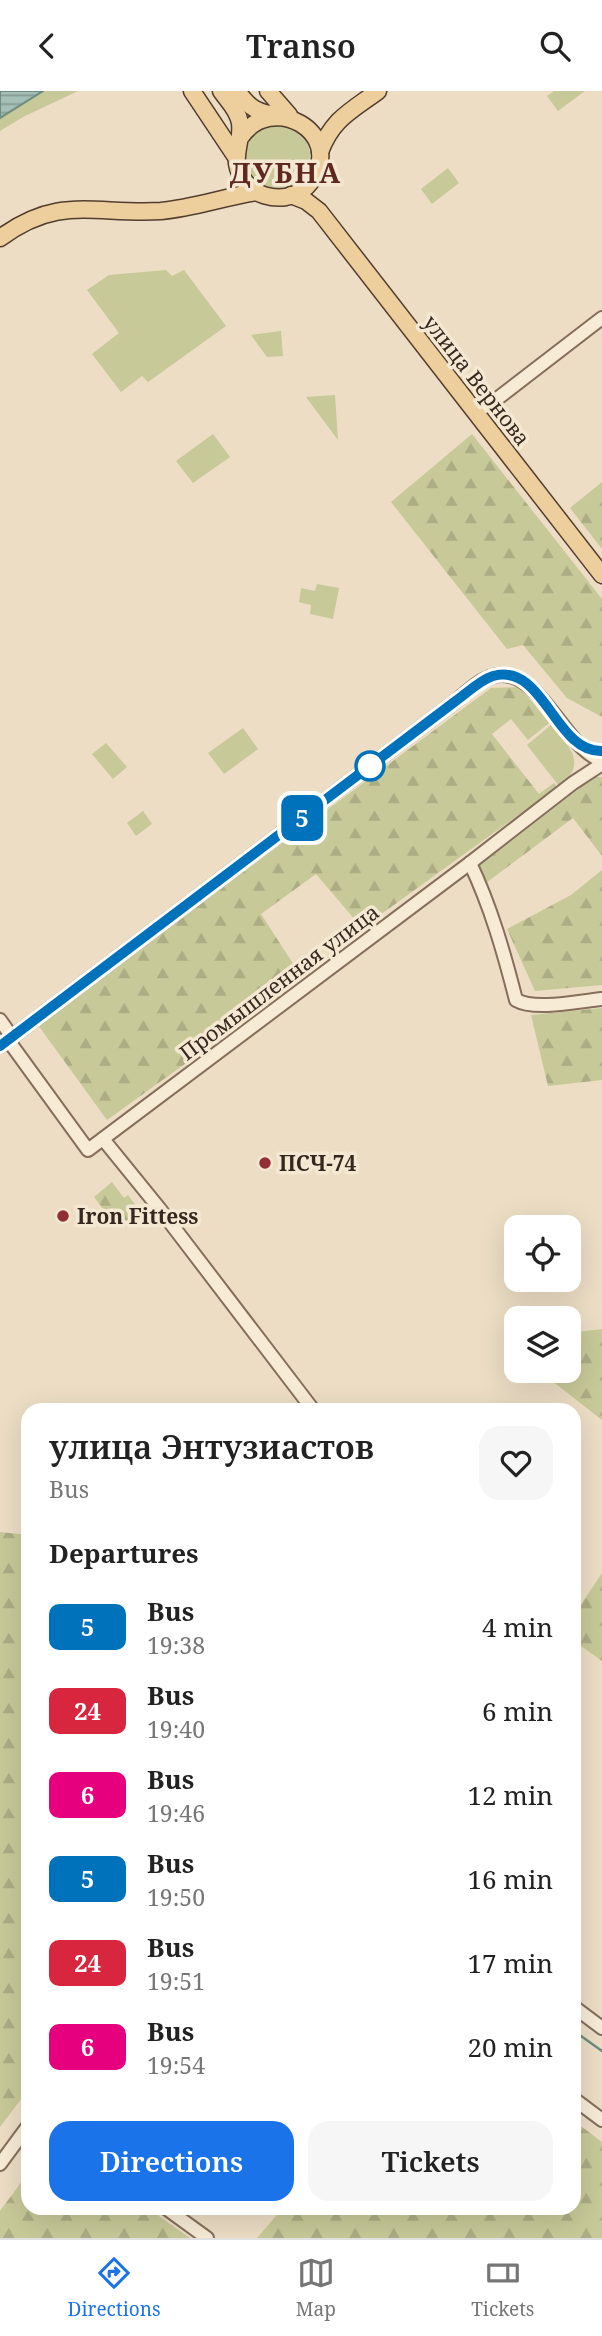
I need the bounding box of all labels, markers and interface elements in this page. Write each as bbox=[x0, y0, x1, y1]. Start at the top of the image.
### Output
text: Transo bbox=[246, 24, 356, 67]
icon: back bbox=[28, 27, 66, 65]
icon: search bbox=[536, 27, 574, 65]
district label: ДУБНА bbox=[230, 153, 342, 191]
street label: улица Вернова bbox=[417, 309, 537, 451]
unlabelled marker bbox=[355, 751, 385, 781]
line badge: 5 bbox=[279, 795, 325, 841]
text: 5 bbox=[295, 801, 309, 834]
street label: Промышленная улица bbox=[174, 898, 384, 1066]
place label: ПСЧ-74 bbox=[279, 1149, 357, 1177]
marker: ПСЧ-74 bbox=[257, 1155, 273, 1171]
place label: Iron Fittess bbox=[77, 1202, 198, 1230]
marker: Iron Fittess bbox=[55, 1208, 71, 1224]
map controls bbox=[504, 1215, 581, 1383]
button: locate bbox=[504, 1215, 581, 1292]
button: layers bbox=[504, 1306, 581, 1383]
text: улица Энтузиастов bbox=[49, 1424, 374, 1469]
button: heart bbox=[479, 1426, 553, 1500]
text: Bus bbox=[49, 1473, 89, 1505]
text: Departures bbox=[49, 1535, 199, 1571]
text: Bus bbox=[147, 1593, 194, 1629]
text: 4 min bbox=[482, 1609, 553, 1645]
text: 5 bbox=[81, 1610, 94, 1643]
text: 19:38 bbox=[147, 1629, 205, 1661]
text: Bus bbox=[147, 1677, 194, 1713]
text: 6 min bbox=[482, 1693, 553, 1729]
text: 24 bbox=[74, 1694, 101, 1727]
text: 19:40 bbox=[147, 1713, 205, 1745]
text: Bus bbox=[147, 1761, 194, 1797]
text: 12 min bbox=[468, 1777, 553, 1813]
text: 6 bbox=[81, 1778, 94, 1811]
text: 19:46 bbox=[147, 1797, 205, 1829]
text: Bus bbox=[147, 1845, 194, 1881]
text: 16 min bbox=[468, 1861, 553, 1897]
text: 5 bbox=[81, 1862, 94, 1895]
text: 19:50 bbox=[147, 1881, 205, 1913]
text: Bus bbox=[147, 1929, 194, 1965]
text: 17 min bbox=[468, 1945, 553, 1981]
text: 24 bbox=[74, 1946, 101, 1979]
text: 19:51 bbox=[147, 1965, 205, 1997]
text: Bus bbox=[147, 2013, 194, 2049]
text: 20 min bbox=[468, 2029, 553, 2065]
text: 6 bbox=[81, 2030, 94, 2063]
text: 19:54 bbox=[147, 2049, 205, 2081]
button: Directions bbox=[49, 2121, 294, 2201]
button: Tickets bbox=[308, 2121, 553, 2201]
tab: Directions bbox=[68, 2254, 161, 2322]
tab: Map bbox=[296, 2254, 336, 2322]
tab: Tickets bbox=[471, 2254, 534, 2322]

